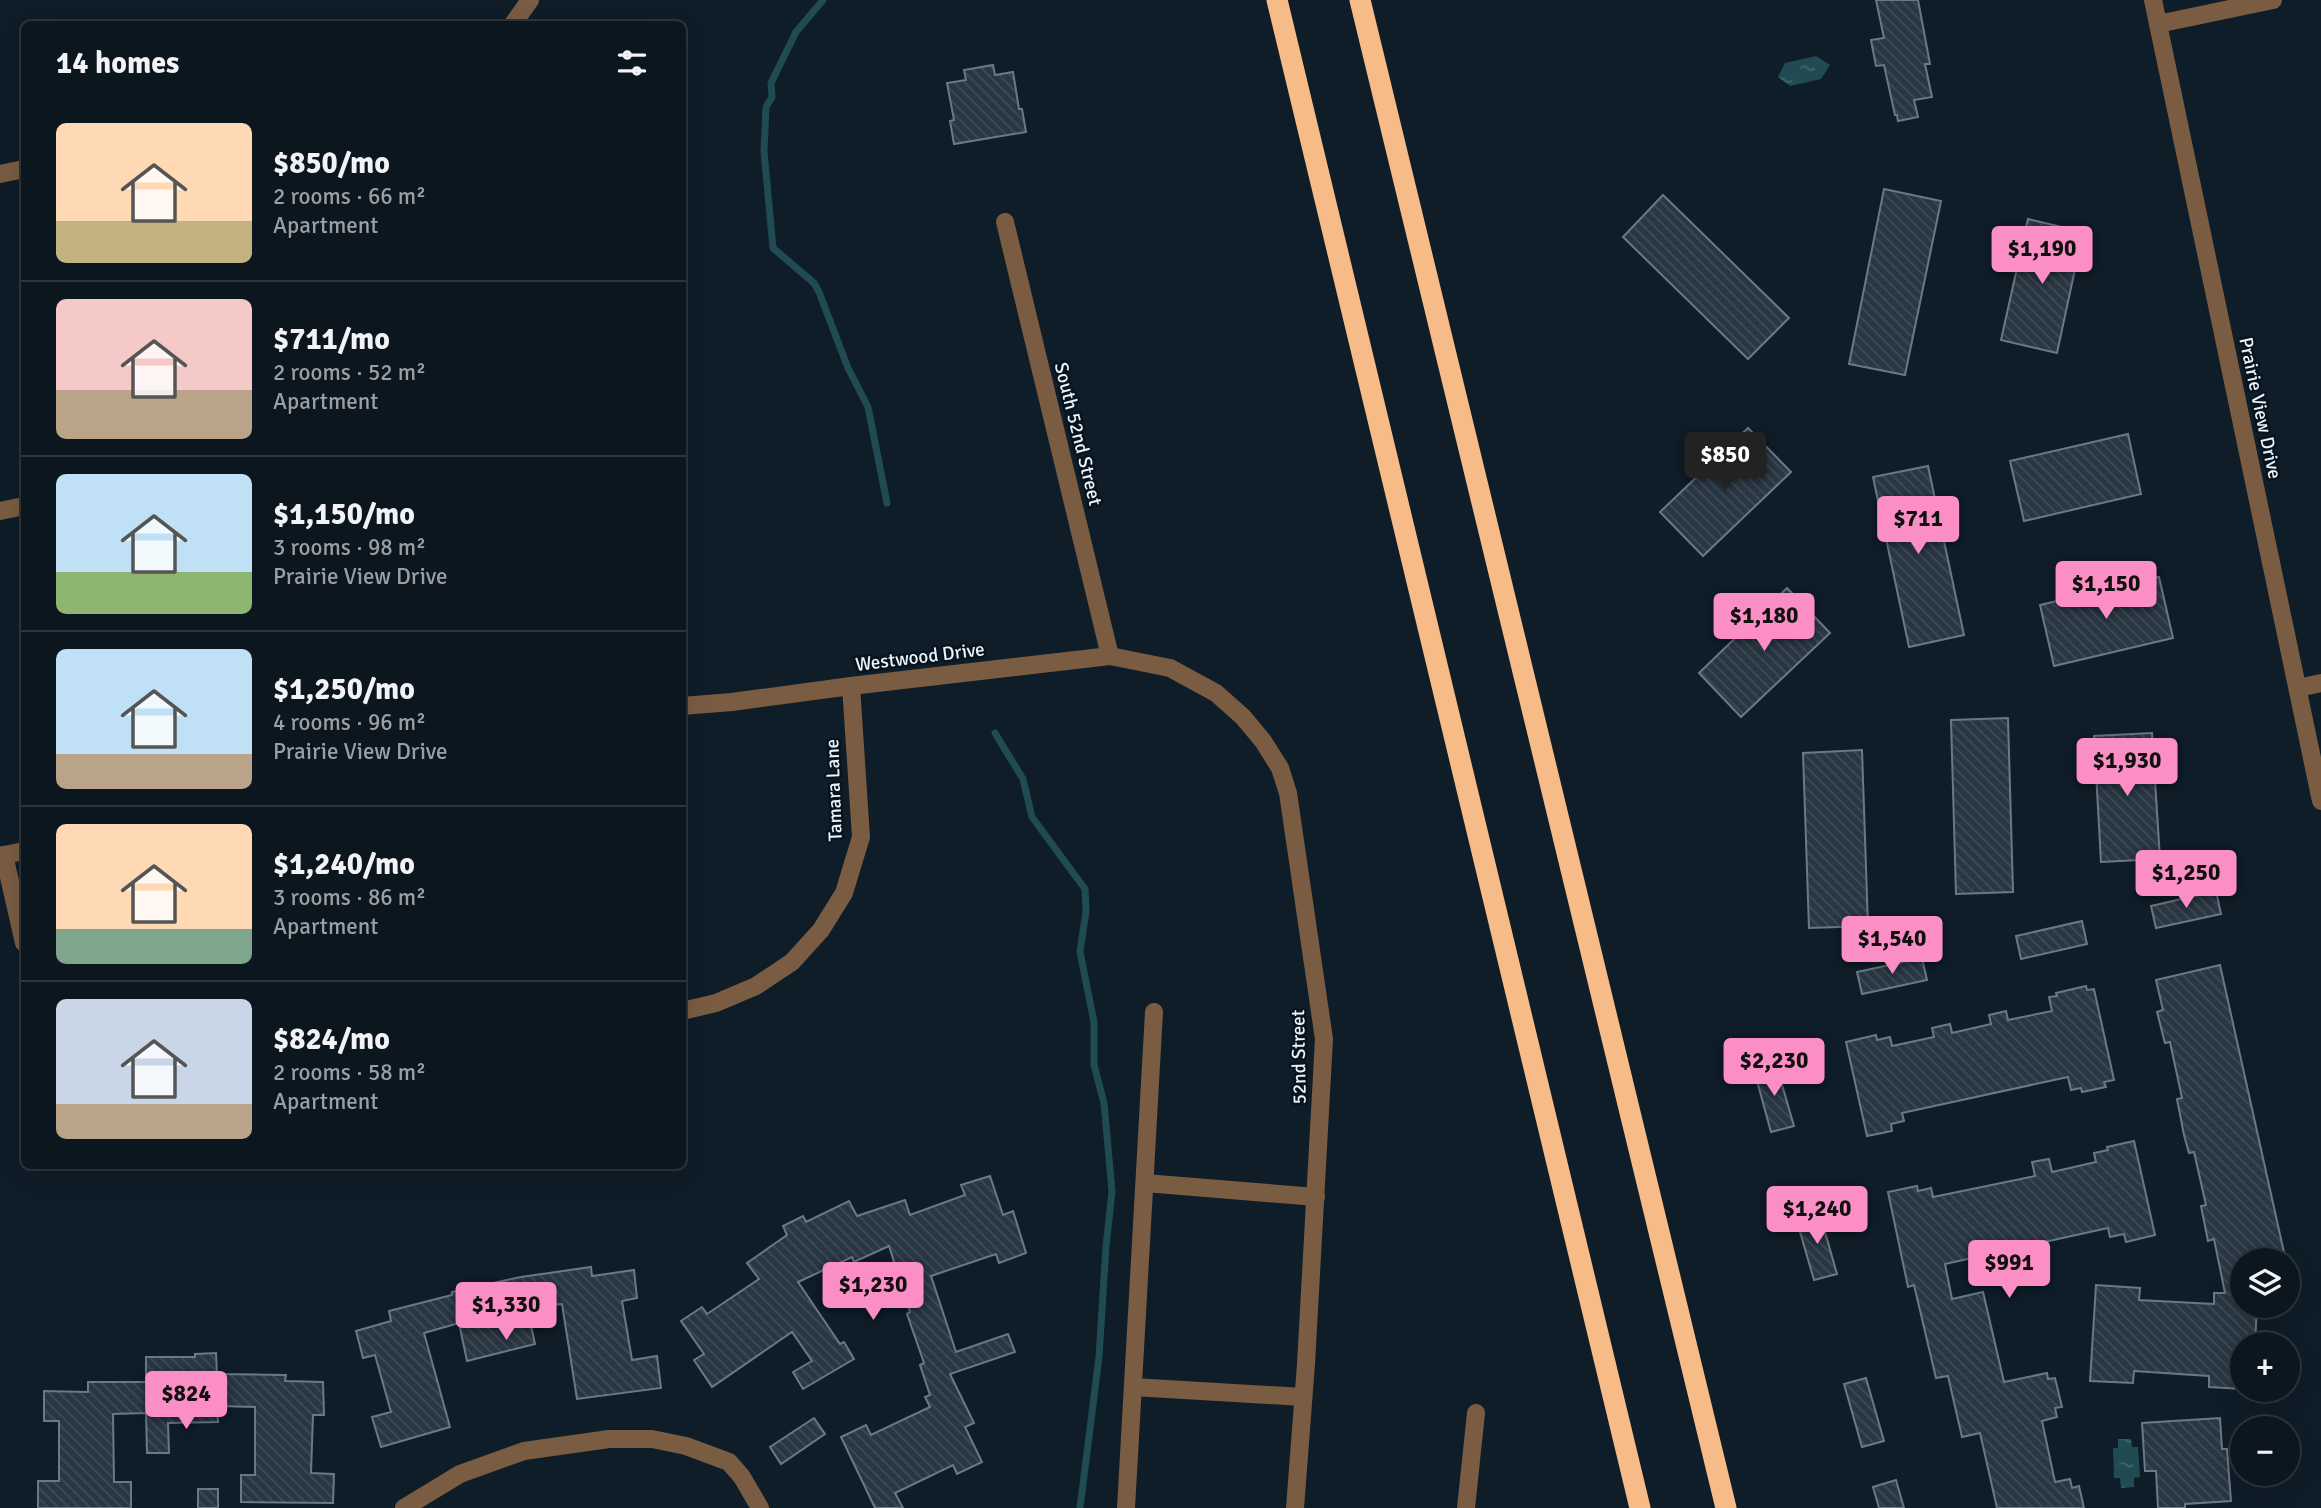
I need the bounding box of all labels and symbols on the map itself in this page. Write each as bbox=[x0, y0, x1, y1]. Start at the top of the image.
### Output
pin: $1,190 bbox=[1985, 226, 2099, 286]
street label: Prairie View Drive bbox=[2233, 335, 2287, 481]
street label: South 52nd Street bbox=[1049, 360, 1107, 508]
pin: $850 bbox=[1684, 433, 1766, 492]
pin: $711 bbox=[1877, 496, 1959, 556]
pin: $1,150 bbox=[2049, 562, 2163, 621]
pin: $1,180 bbox=[1707, 594, 1821, 653]
street label: Westwood Drive bbox=[854, 637, 986, 677]
street label: Tamara Lane bbox=[820, 738, 848, 842]
pin: $1,930 bbox=[2070, 738, 2184, 798]
pin: $1,250 bbox=[2129, 850, 2243, 910]
pin: $1,540 bbox=[1835, 916, 1949, 976]
street label: 52nd Street bbox=[1286, 1009, 1312, 1105]
pin: $2,230 bbox=[1717, 1038, 1831, 1098]
pin: $1,240 bbox=[1760, 1186, 1874, 1246]
pin: $991 bbox=[1968, 1240, 2050, 1300]
pin: $1,230 bbox=[816, 1262, 930, 1322]
pin: $1,330 bbox=[449, 1282, 563, 1342]
pin: $824 bbox=[145, 1372, 227, 1431]

